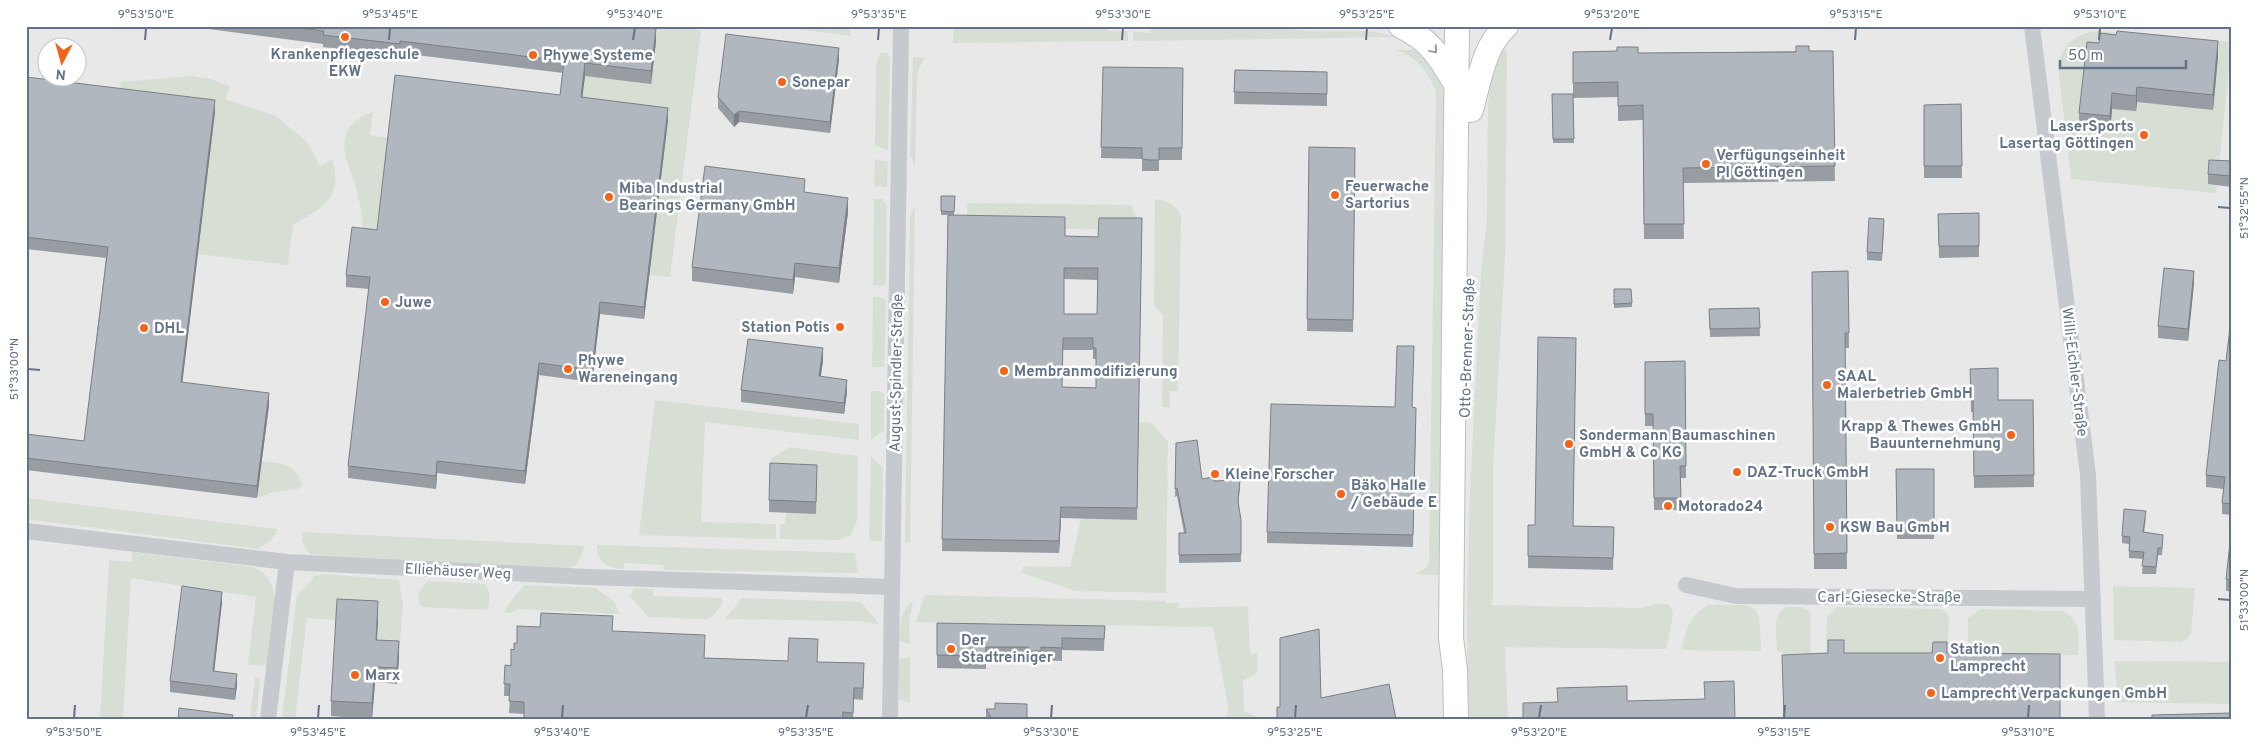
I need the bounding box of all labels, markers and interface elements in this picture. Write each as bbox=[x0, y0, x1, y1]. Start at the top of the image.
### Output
text: 9°53'50"E bbox=[118, 7, 174, 23]
text: 9°53'45"E bbox=[362, 7, 418, 23]
text: 9°53'40"E bbox=[607, 7, 663, 23]
text: 9°53'35"E bbox=[851, 7, 907, 23]
text: 9°53'30"E bbox=[1095, 7, 1151, 23]
text: 9°53'25"E bbox=[1339, 7, 1395, 23]
text: 9°53'20"E bbox=[1584, 7, 1640, 23]
text: 9°53'15"E bbox=[1829, 7, 1883, 23]
text: 9°53'10"E bbox=[2073, 7, 2127, 23]
marker: Krankenpflegeschule EKW bbox=[339, 31, 351, 43]
north arrow bbox=[38, 38, 88, 88]
scale bar bbox=[2060, 38, 2187, 70]
one-way arrow bbox=[1429, 45, 1438, 54]
place label: Krankenpflegeschule EKW bbox=[271, 46, 419, 82]
place label: Phywe Systeme bbox=[543, 47, 653, 66]
text: 50 m bbox=[2068, 47, 2103, 66]
marker: Phywe Systeme bbox=[527, 49, 539, 61]
text: N bbox=[55, 64, 67, 82]
place label: Sonepar bbox=[792, 74, 851, 93]
marker: Sonepar bbox=[776, 76, 788, 88]
place label: LaserSports Lasertag Göttingen bbox=[1999, 118, 2134, 154]
marker: LaserSports Lasertag Göttingen bbox=[2138, 129, 2150, 141]
place label: Verfügungseinheit PI Göttingen bbox=[1716, 147, 1845, 183]
marker: Verfügungseinheit PI Göttingen bbox=[1700, 158, 1712, 170]
text: 51°32'55"N bbox=[2237, 177, 2253, 239]
place label: Feuerwache Sartorius bbox=[1345, 178, 1429, 214]
place label: Miba Industrial Bearings Germany GmbH bbox=[619, 180, 796, 216]
marker: Feuerwache Sartorius bbox=[1329, 189, 1341, 201]
marker: Miba Industrial Bearings Germany GmbH bbox=[603, 191, 615, 203]
street label: Otto-Brenner-Straße bbox=[1457, 278, 1480, 418]
place label: Juwe bbox=[395, 294, 432, 313]
street label: August-Spindler-Straße bbox=[887, 294, 908, 452]
marker: Juwe bbox=[379, 296, 391, 308]
street label: Willi-Eichler-Straße bbox=[2056, 307, 2091, 438]
place label: Station Potis bbox=[741, 319, 830, 338]
place label: DHL bbox=[154, 320, 184, 339]
marker: Station Potis bbox=[834, 321, 846, 333]
marker: DHL bbox=[138, 322, 150, 334]
text: 51°33'00"N bbox=[7, 338, 23, 400]
place label: Phywe Wareneingang bbox=[578, 352, 678, 388]
marker: Phywe Wareneingang bbox=[562, 363, 574, 375]
place label: Membranmodifizierung bbox=[1014, 363, 1178, 382]
marker: Membranmodifizierung bbox=[998, 365, 1010, 377]
place label: SAAL Malerbetrieb GmbH bbox=[1837, 368, 1973, 404]
marker: SAAL Malerbetrieb GmbH bbox=[1821, 379, 1833, 391]
place label: Krapp & Thewes GmbH Bauunternehmung bbox=[1841, 418, 2001, 454]
place label: Sondermann Baumaschinen GmbH & Co KG bbox=[1579, 427, 1776, 463]
marker: Krapp & Thewes GmbH Bauunternehmung bbox=[2005, 429, 2017, 441]
marker: Sondermann Baumaschinen GmbH & Co KG bbox=[1563, 438, 1575, 450]
place label: DAZ-Truck GmbH bbox=[1747, 464, 1869, 483]
place label: Kleine Forscher bbox=[1225, 466, 1335, 485]
marker: DAZ-Truck GmbH bbox=[1731, 466, 1743, 478]
marker: Kleine Forscher bbox=[1209, 468, 1221, 480]
place label: Bäko Halle / Gebäude E bbox=[1350, 477, 1437, 513]
marker: Bäko Halle / Gebäude E bbox=[1335, 488, 1347, 500]
place label: Motorado24 bbox=[1678, 498, 1763, 517]
marker: Motorado24 bbox=[1662, 500, 1674, 512]
place label: KSW Bau GmbH bbox=[1840, 519, 1950, 538]
marker: KSW Bau GmbH bbox=[1824, 521, 1836, 533]
street label: Elliehäuser Weg bbox=[404, 560, 512, 585]
text: 51°33'00"N bbox=[2237, 569, 2253, 631]
street label: Carl-Giesecke-Straße bbox=[1817, 589, 1961, 608]
place label: Der Stadtreiniger bbox=[961, 632, 1054, 668]
place label: Station Lamprecht bbox=[1950, 641, 2026, 677]
marker: Der Stadtreiniger bbox=[945, 643, 957, 655]
marker: Station Lamprecht bbox=[1934, 652, 1946, 664]
place label: Marx bbox=[365, 667, 401, 686]
marker: Marx bbox=[349, 669, 361, 681]
place label: Lamprecht Verpackungen GmbH bbox=[1941, 685, 2167, 704]
marker: Lamprecht Verpackungen GmbH bbox=[1925, 687, 1937, 699]
text: 9°53'50"E bbox=[46, 725, 102, 741]
text: 9°53'45"E bbox=[290, 725, 346, 741]
text: 9°53'40"E bbox=[534, 725, 590, 741]
text: 9°53'35"E bbox=[778, 725, 834, 741]
text: 9°53'30"E bbox=[1023, 725, 1079, 741]
text: 9°53'25"E bbox=[1267, 725, 1323, 741]
text: 9°53'20"E bbox=[1511, 725, 1567, 741]
text: 9°53'15"E bbox=[1757, 725, 1811, 741]
text: 9°53'10"E bbox=[2001, 725, 2055, 741]

